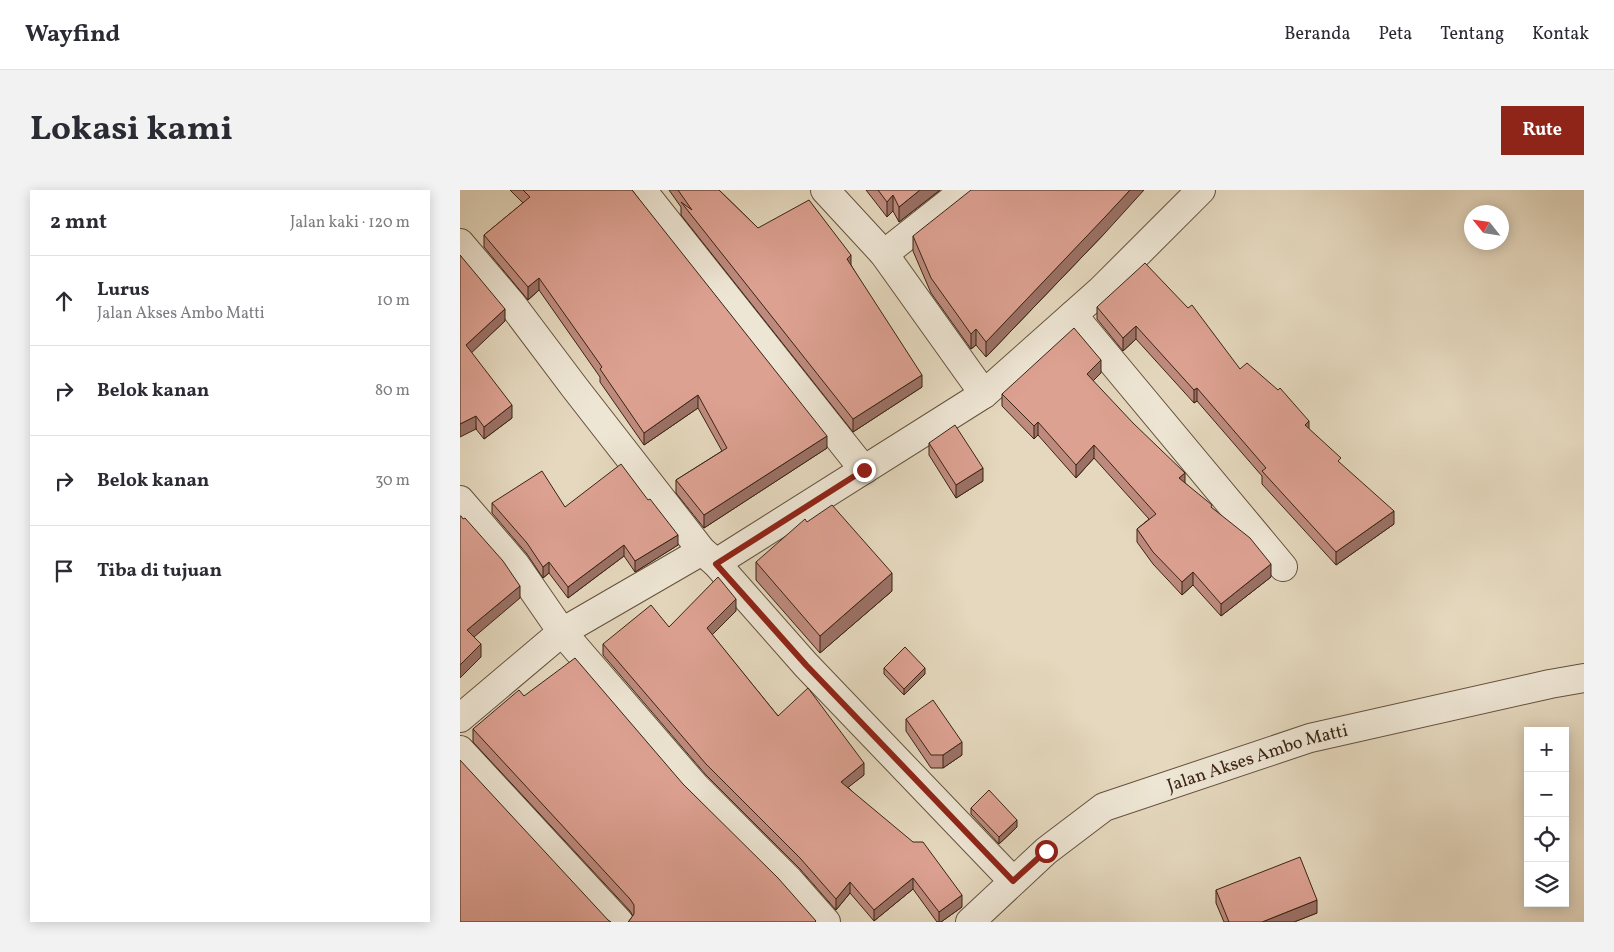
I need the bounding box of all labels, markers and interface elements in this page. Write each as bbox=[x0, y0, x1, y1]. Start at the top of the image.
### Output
text: Wayfind bbox=[25, 18, 120, 52]
text: Beranda bbox=[1284, 22, 1350, 47]
text: Peta bbox=[1378, 22, 1412, 47]
text: Tentang bbox=[1440, 22, 1504, 47]
text: Kontak bbox=[1532, 22, 1589, 47]
text: Lokasi kami bbox=[30, 106, 233, 154]
button: Rute bbox=[1501, 106, 1584, 155]
north arrow bbox=[1464, 205, 1509, 250]
text: 2 mnt bbox=[50, 208, 107, 237]
text: Jalan kaki · 120 m bbox=[290, 212, 410, 234]
text: Lurus bbox=[97, 277, 149, 303]
icon: ahead bbox=[50, 287, 78, 315]
text: 10 m bbox=[377, 290, 410, 312]
text: Jalan Akses Ambo Matti bbox=[97, 303, 265, 325]
icon: right bbox=[50, 377, 78, 405]
text: Belok kanan bbox=[97, 378, 209, 404]
text: 80 m bbox=[375, 380, 410, 402]
route end bbox=[853, 459, 876, 482]
icon: right bbox=[50, 467, 78, 495]
text: Belok kanan bbox=[97, 468, 209, 494]
text: 30 m bbox=[375, 470, 410, 492]
icon: arrive bbox=[50, 557, 78, 585]
text: Tiba di tujuan bbox=[97, 558, 222, 584]
street label: Jalan Akses Ambo Matti bbox=[1164, 719, 1350, 799]
map controls bbox=[1524, 727, 1569, 907]
button: + bbox=[1524, 727, 1569, 772]
button: − bbox=[1524, 772, 1569, 817]
button: locate bbox=[1524, 817, 1569, 862]
route start bbox=[1035, 840, 1058, 863]
button: layers bbox=[1524, 862, 1569, 907]

